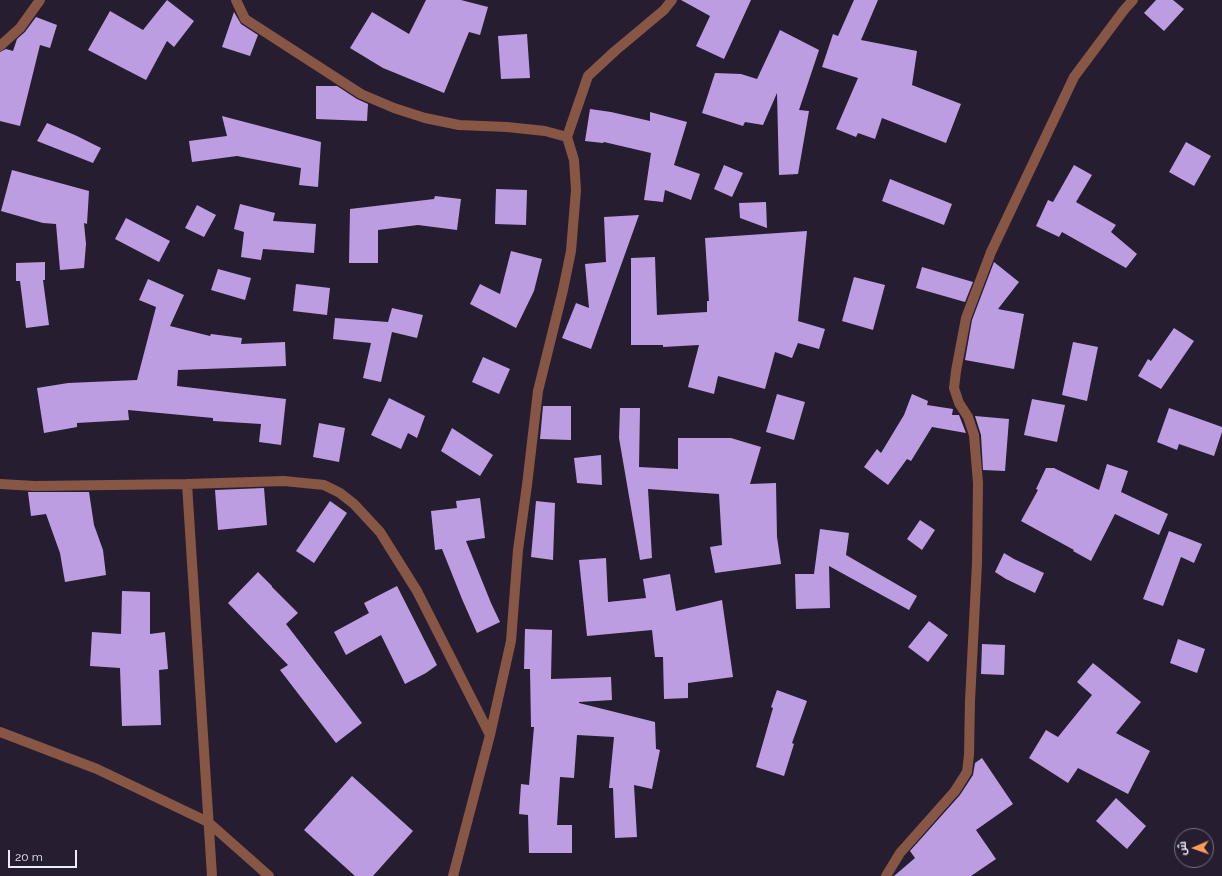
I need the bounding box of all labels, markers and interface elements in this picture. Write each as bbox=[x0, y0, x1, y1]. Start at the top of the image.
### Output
north arrow bbox=[1174, 828, 1214, 868]
text: ش bbox=[1176, 841, 1189, 856]
scale bar bbox=[10, 842, 79, 868]
text: 20 m bbox=[15, 850, 43, 864]

